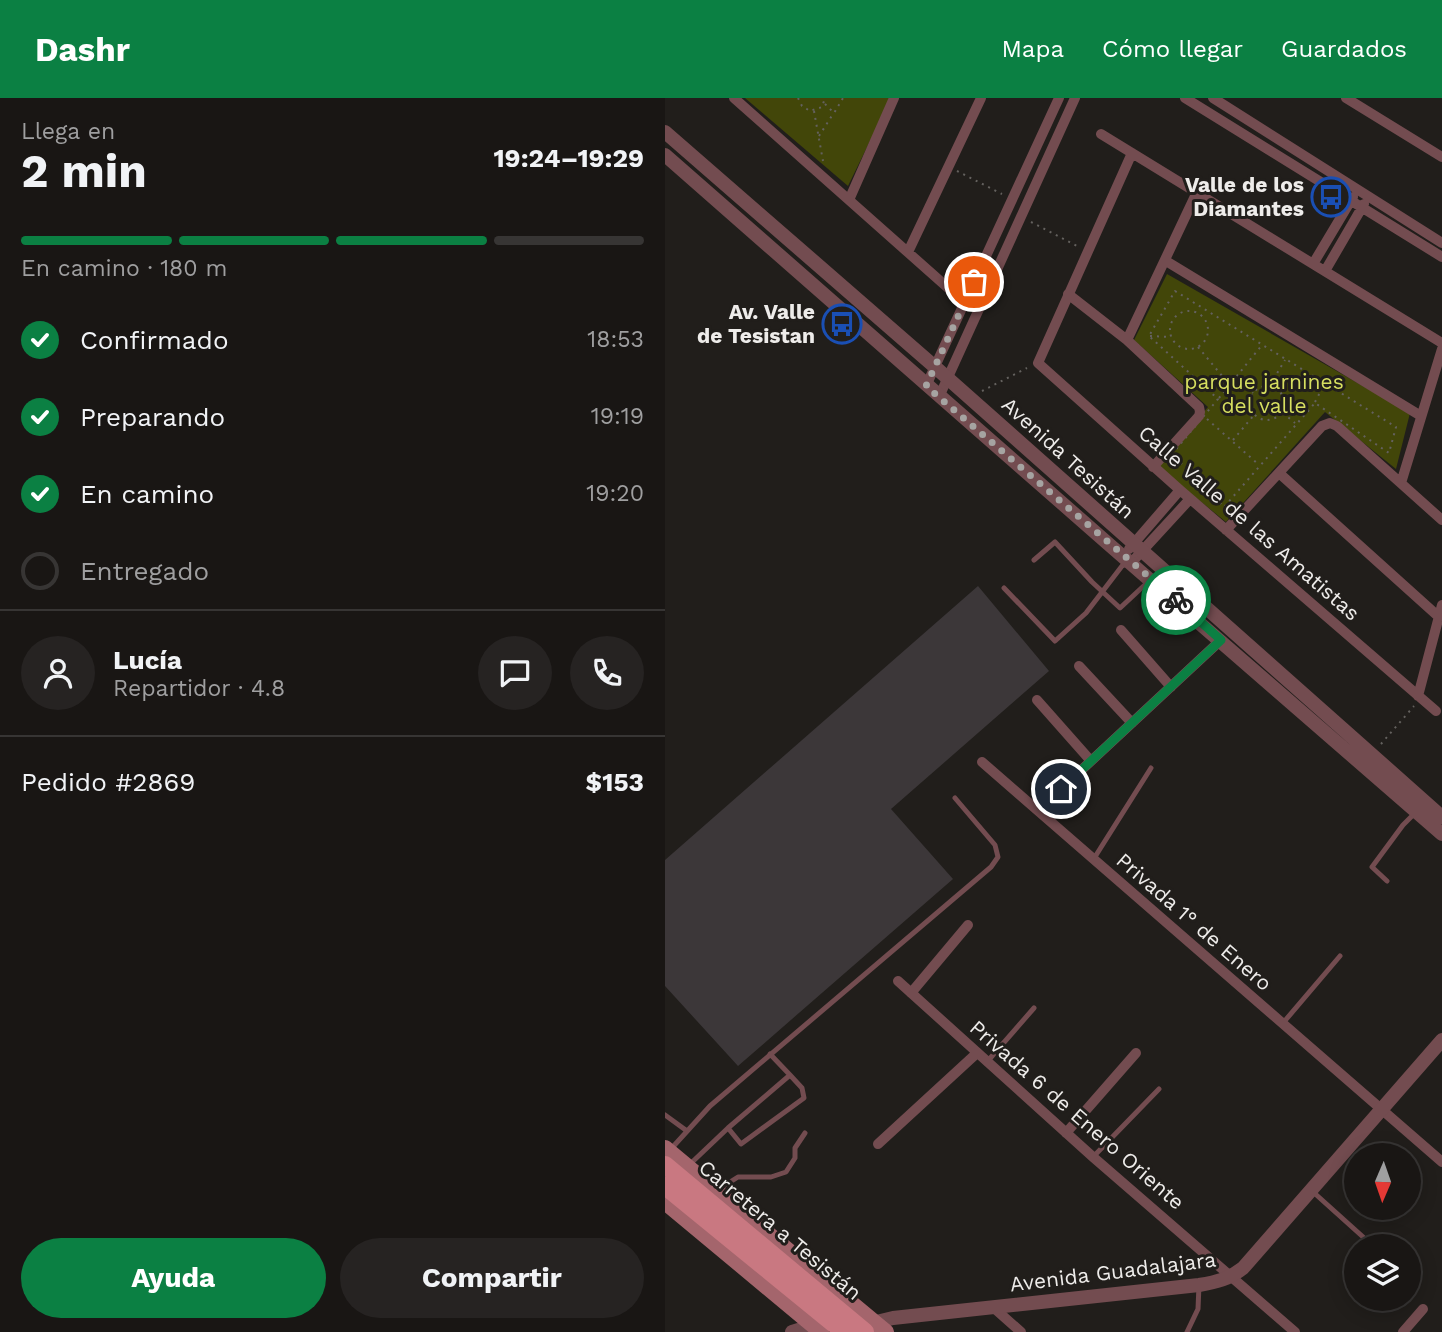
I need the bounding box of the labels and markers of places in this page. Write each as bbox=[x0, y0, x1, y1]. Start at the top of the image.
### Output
place label: Valle de los Diamantes bbox=[1185, 172, 1304, 221]
bus stop icon: Valle de los Diamantes bbox=[1310, 176, 1352, 218]
pin bbox=[944, 252, 1004, 312]
place label: Av. Valle de Tesistan bbox=[697, 299, 815, 348]
bus stop icon: Av. Valle de Tesistan bbox=[821, 303, 863, 345]
pin bbox=[1031, 759, 1091, 819]

